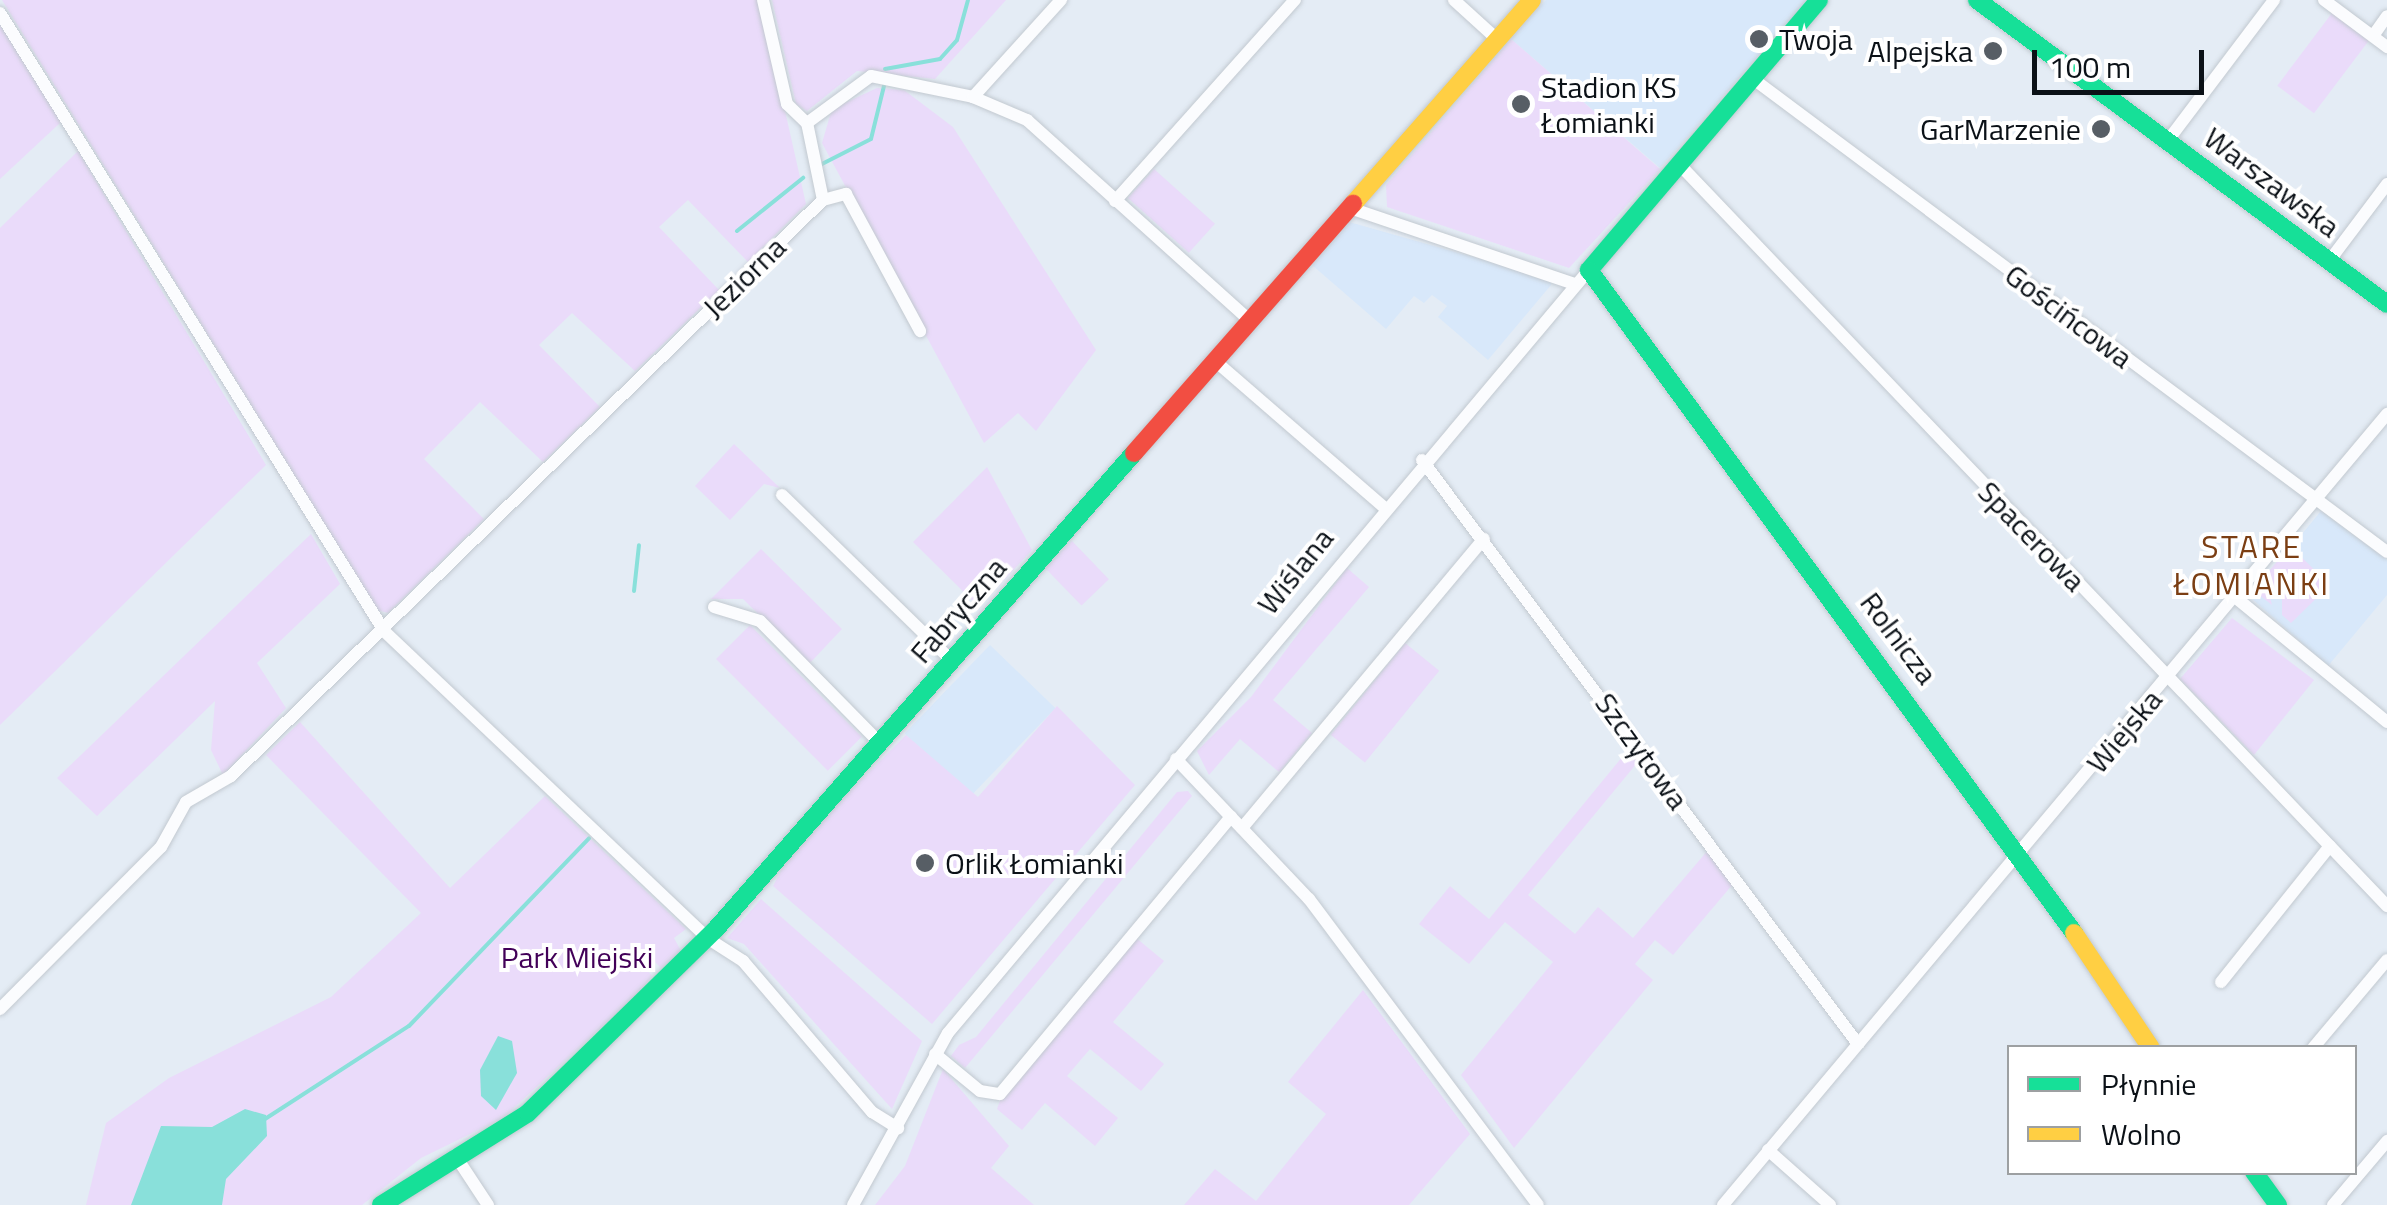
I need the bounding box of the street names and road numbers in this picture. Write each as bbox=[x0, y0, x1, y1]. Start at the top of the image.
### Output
street label: Warszawska bbox=[2197, 119, 2347, 245]
street label: Jeziorna bbox=[695, 229, 793, 325]
street label: Gościńcowa bbox=[1998, 256, 2140, 376]
street label: Spacerowa bbox=[1971, 474, 2093, 598]
street label: Wiślana bbox=[1249, 521, 1341, 621]
street label: Fabryczna bbox=[902, 550, 1014, 670]
street label: Rolnicza bbox=[1853, 585, 1945, 691]
street label: Wiejska bbox=[2079, 682, 2169, 780]
street label: Szczytowa bbox=[1588, 686, 1696, 816]

